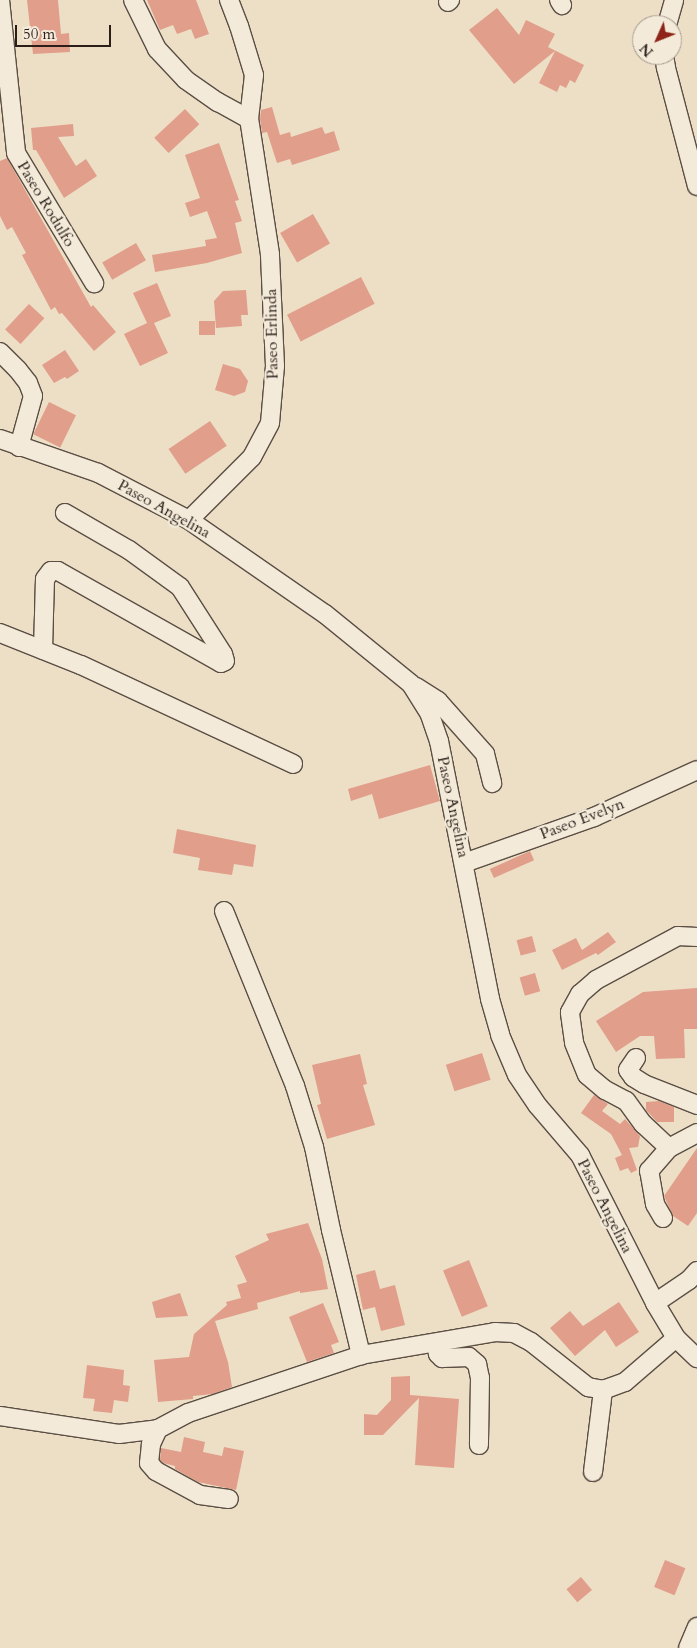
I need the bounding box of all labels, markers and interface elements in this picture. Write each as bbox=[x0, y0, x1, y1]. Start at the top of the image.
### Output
scale bar bbox=[18, 15, 114, 47]
north arrow bbox=[632, 15, 682, 65]
text: 50 m bbox=[23, 24, 55, 44]
text: N bbox=[636, 39, 658, 61]
street label: Paseo Rodulfo bbox=[13, 158, 79, 250]
street label: Paseo Erlinda bbox=[262, 288, 282, 380]
street label: Paseo Angelina bbox=[114, 476, 214, 542]
street label: Paseo Angelina bbox=[433, 755, 473, 859]
street label: Paseo Evelyn bbox=[537, 794, 627, 844]
street label: Paseo Angelina bbox=[573, 1156, 637, 1256]

